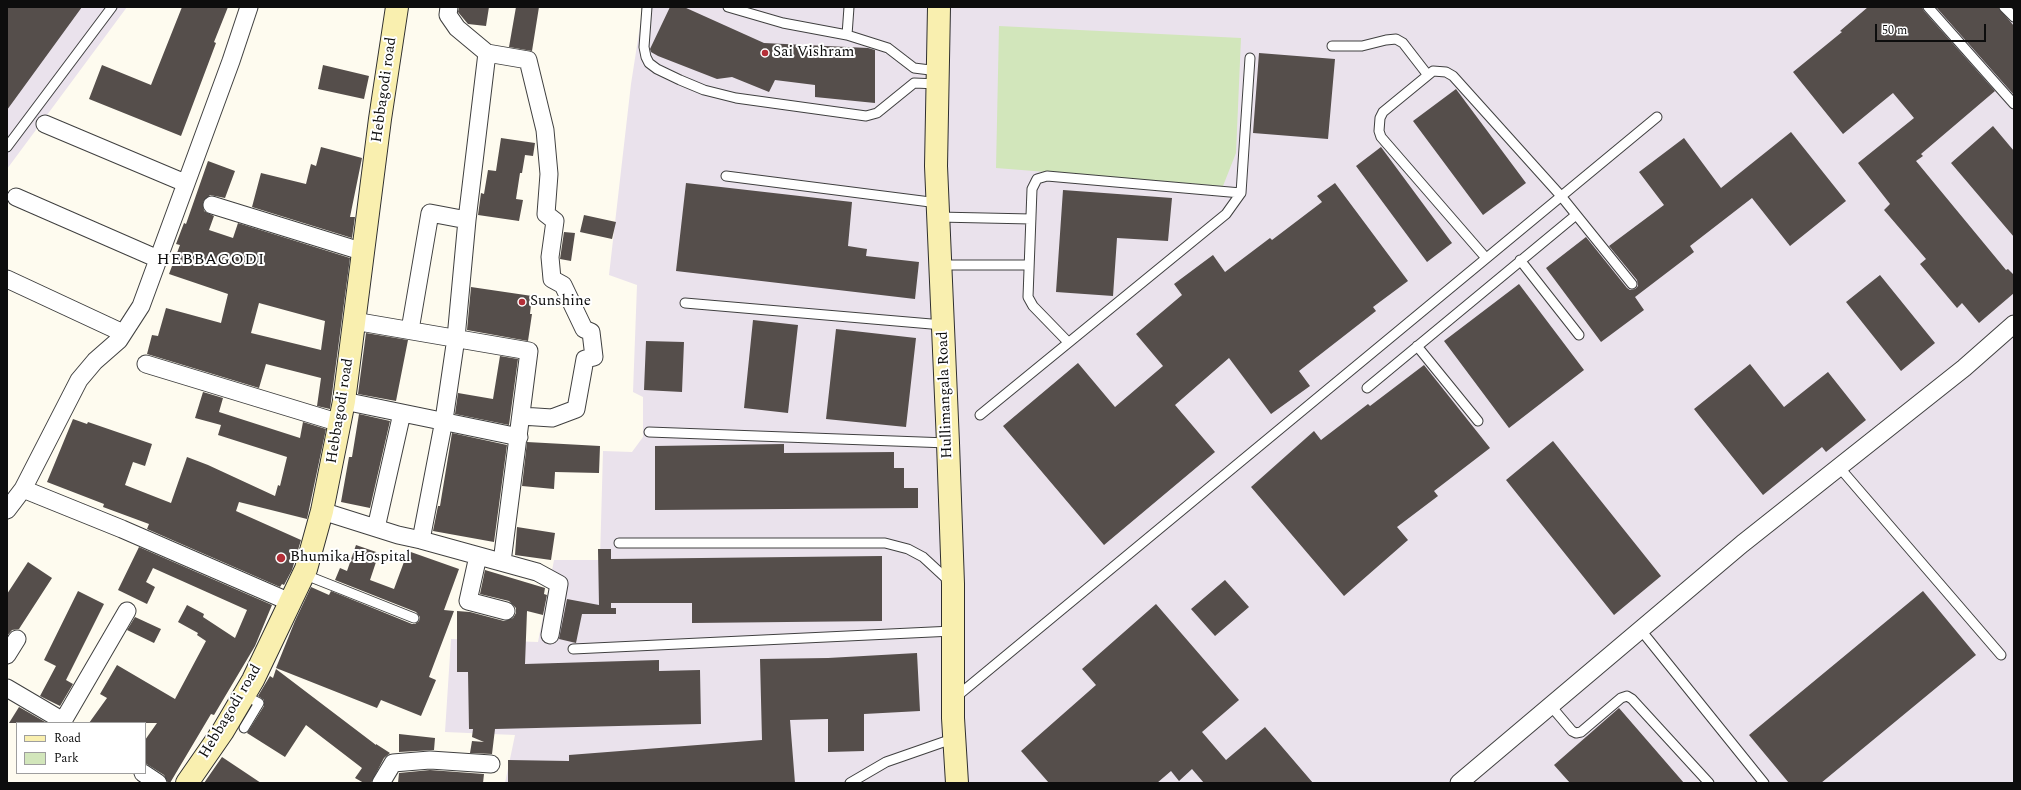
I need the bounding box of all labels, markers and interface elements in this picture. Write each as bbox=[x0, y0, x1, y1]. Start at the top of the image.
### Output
scale bar bbox=[1877, 16, 1988, 42]
text: 50 m bbox=[1882, 21, 1907, 40]
street label: Hebbagodi road bbox=[369, 36, 401, 144]
place label: Sai Vishram bbox=[773, 44, 854, 62]
marker: Sai Vishram bbox=[760, 48, 770, 58]
district label: HEBBAGODI bbox=[157, 251, 265, 271]
place label: Sunshine bbox=[530, 293, 591, 311]
marker: Sunshine bbox=[517, 297, 527, 307]
street label: Hullimangala Road bbox=[935, 331, 957, 459]
street label: Hebbagodi road bbox=[324, 357, 358, 465]
place label: Bhumika Hospital bbox=[290, 549, 411, 567]
marker: Bhumika Hospital bbox=[275, 552, 287, 564]
street label: Hebbagodi road bbox=[196, 662, 266, 762]
legend bbox=[16, 722, 146, 774]
text: Road bbox=[54, 729, 81, 748]
text: Park bbox=[54, 749, 79, 768]

